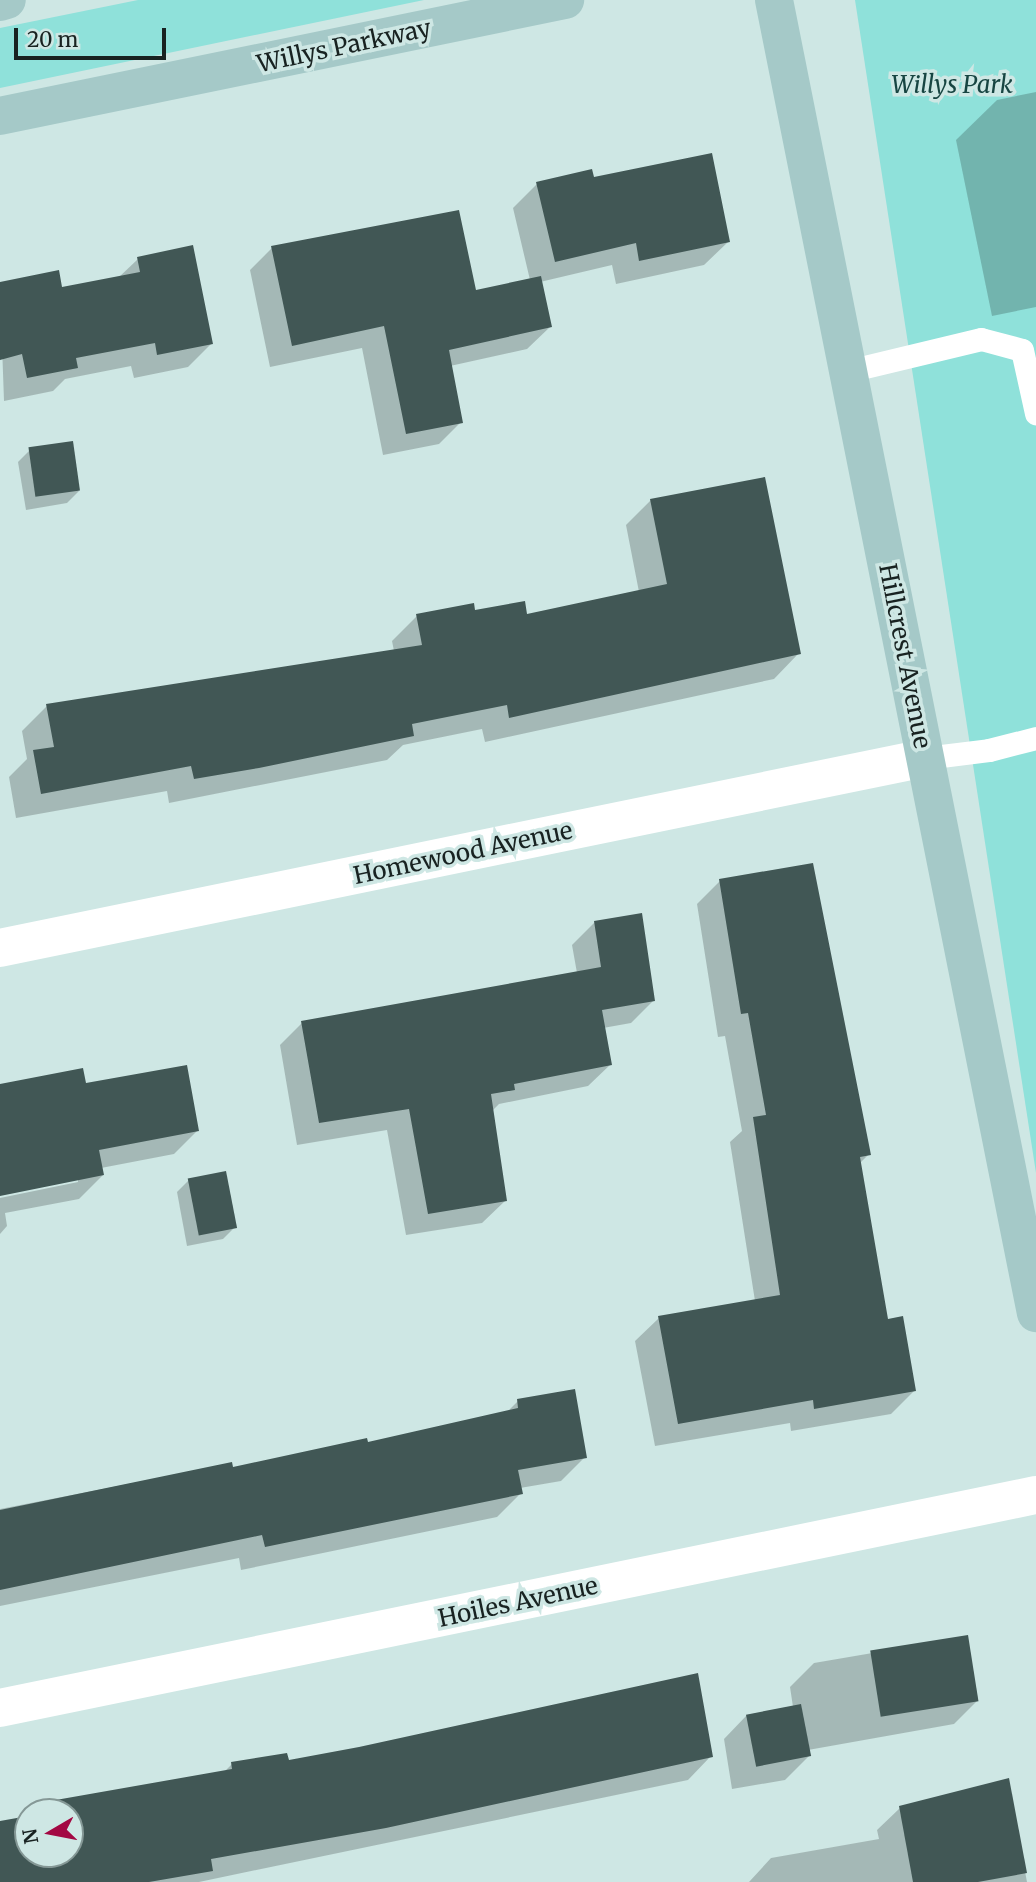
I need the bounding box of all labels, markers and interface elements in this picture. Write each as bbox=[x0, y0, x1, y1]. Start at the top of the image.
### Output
street label: Willys Parkway bbox=[254, 13, 434, 79]
scale bar bbox=[18, 14, 170, 58]
text: 20 m bbox=[27, 26, 78, 53]
park label: Willys Park bbox=[891, 71, 1013, 99]
street label: Hillcrest Avenue bbox=[873, 561, 937, 751]
street label: Homewood Avenue bbox=[351, 816, 575, 890]
street label: Hoiles Avenue bbox=[436, 1571, 600, 1633]
north arrow bbox=[14, 1798, 84, 1868]
text: N bbox=[17, 1827, 43, 1846]

